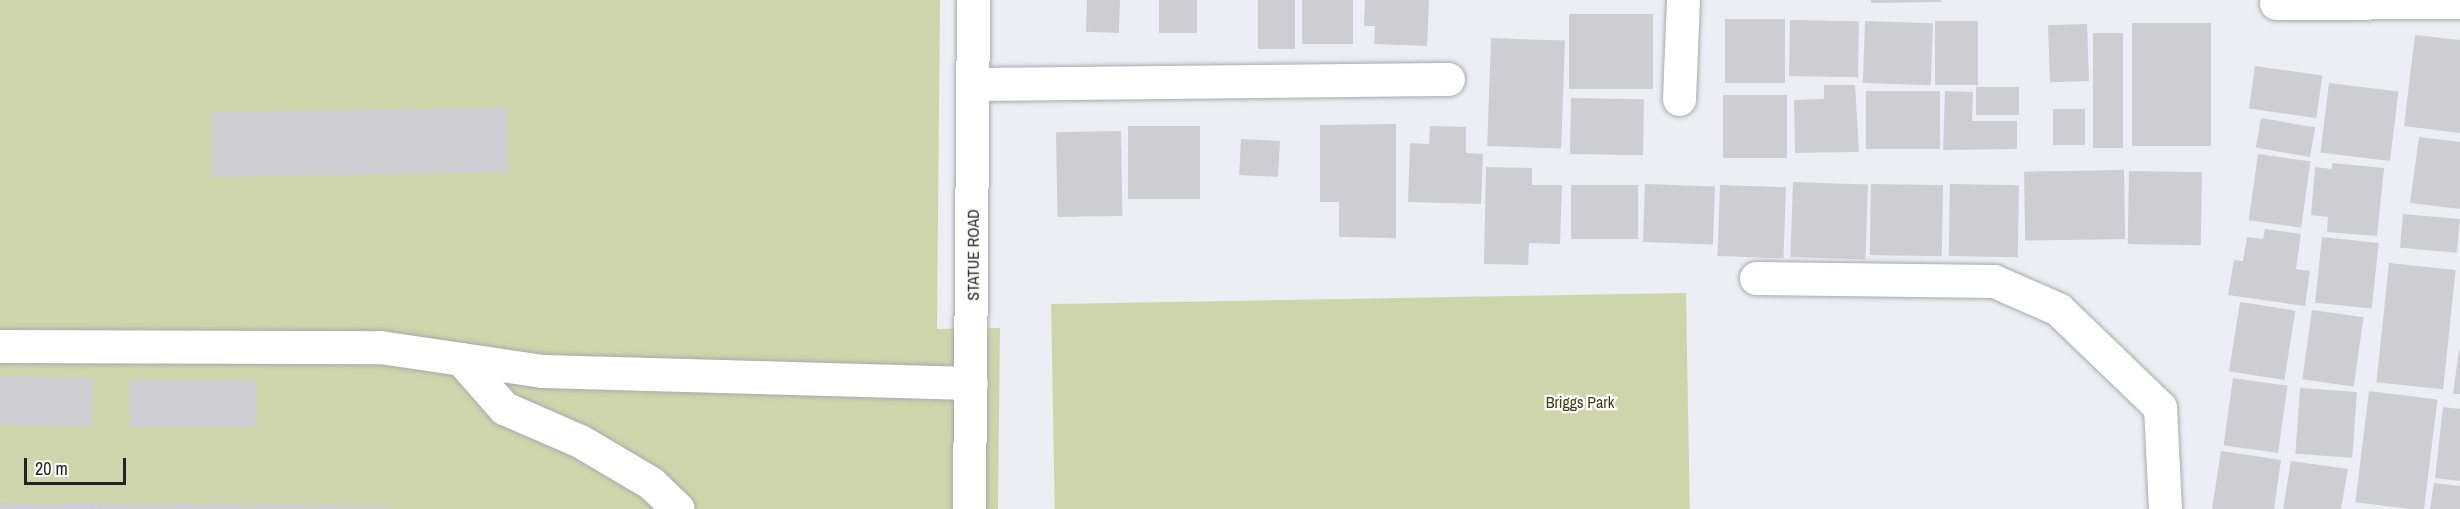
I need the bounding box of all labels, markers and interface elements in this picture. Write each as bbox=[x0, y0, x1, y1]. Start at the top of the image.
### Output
street label: STATUE ROAD bbox=[963, 209, 983, 301]
park label: Briggs Park bbox=[1546, 392, 1614, 412]
scale bar bbox=[27, 446, 129, 484]
text: 20 m bbox=[35, 456, 68, 481]

